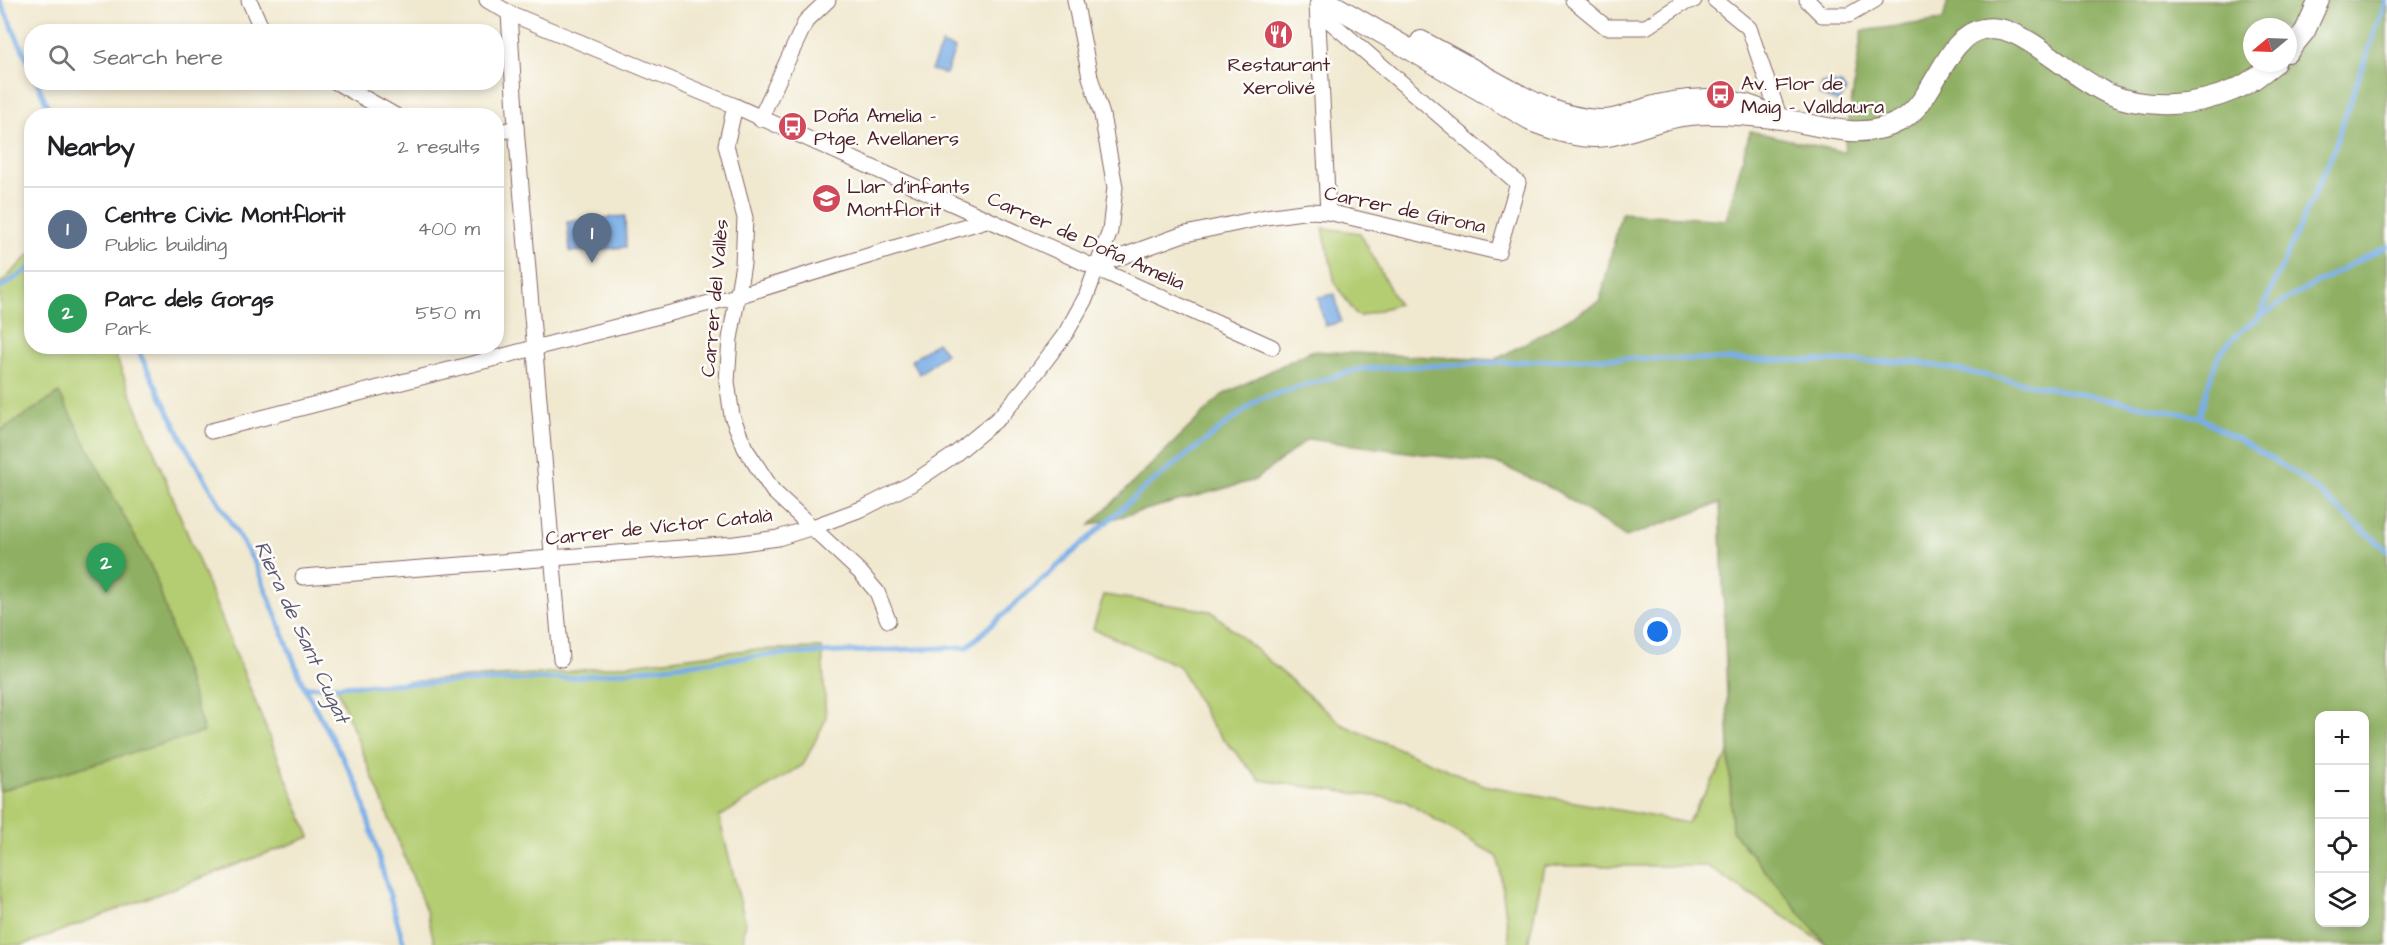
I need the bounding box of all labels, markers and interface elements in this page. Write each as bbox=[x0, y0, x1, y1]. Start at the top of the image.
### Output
restaurant icon: Restaurant Xerolivé bbox=[1263, 18, 1295, 50]
north arrow bbox=[2243, 18, 2297, 72]
search box bbox=[24, 24, 504, 90]
icon: search bbox=[45, 41, 78, 74]
text: Search here bbox=[93, 42, 223, 73]
place label: Restaurant Xerolivé bbox=[1228, 51, 1330, 102]
place label: Av. Flor de Maig - Valldaura bbox=[1741, 70, 1884, 122]
bus stop icon: Av. Flor de Maig - Valldaura bbox=[1704, 79, 1736, 111]
place label: Doña Amelia - Ptge. Avellaners bbox=[814, 102, 959, 154]
bus stop icon: Doña Amelia - Ptge. Avellaners bbox=[777, 111, 809, 143]
text: Nearby bbox=[48, 129, 135, 165]
text: 2 results bbox=[397, 133, 480, 161]
place label: Llar d'infants Montflorit bbox=[847, 173, 970, 224]
street label: Carrer de Girona bbox=[1322, 179, 1488, 241]
school or university icon: Llar d'infants Montflorit bbox=[810, 183, 842, 215]
street label: Carrer de Doña Amelia bbox=[983, 185, 1189, 297]
text: Centre Civic Montflorit bbox=[105, 200, 345, 231]
pin: 1 bbox=[572, 214, 612, 263]
text: 1 bbox=[66, 215, 69, 243]
text: 400 m bbox=[418, 215, 480, 243]
street label: Carrer del Vallès bbox=[694, 218, 736, 378]
text: Public building bbox=[105, 231, 227, 259]
text: Parc dels Gorgs bbox=[105, 284, 274, 315]
text: 2 bbox=[62, 299, 73, 327]
text: 550 m bbox=[415, 299, 480, 327]
text: Park bbox=[105, 315, 151, 343]
street label: Carrer de Víctor Català bbox=[544, 501, 774, 553]
water label: Riera de Sant Cugat bbox=[246, 536, 358, 730]
pin: 2 bbox=[86, 544, 126, 593]
your location bbox=[1643, 617, 1672, 646]
map controls bbox=[2315, 711, 2369, 927]
button: + bbox=[2315, 711, 2369, 765]
button: − bbox=[2315, 765, 2369, 819]
button: locate bbox=[2315, 819, 2369, 873]
button: layers bbox=[2315, 873, 2369, 927]

